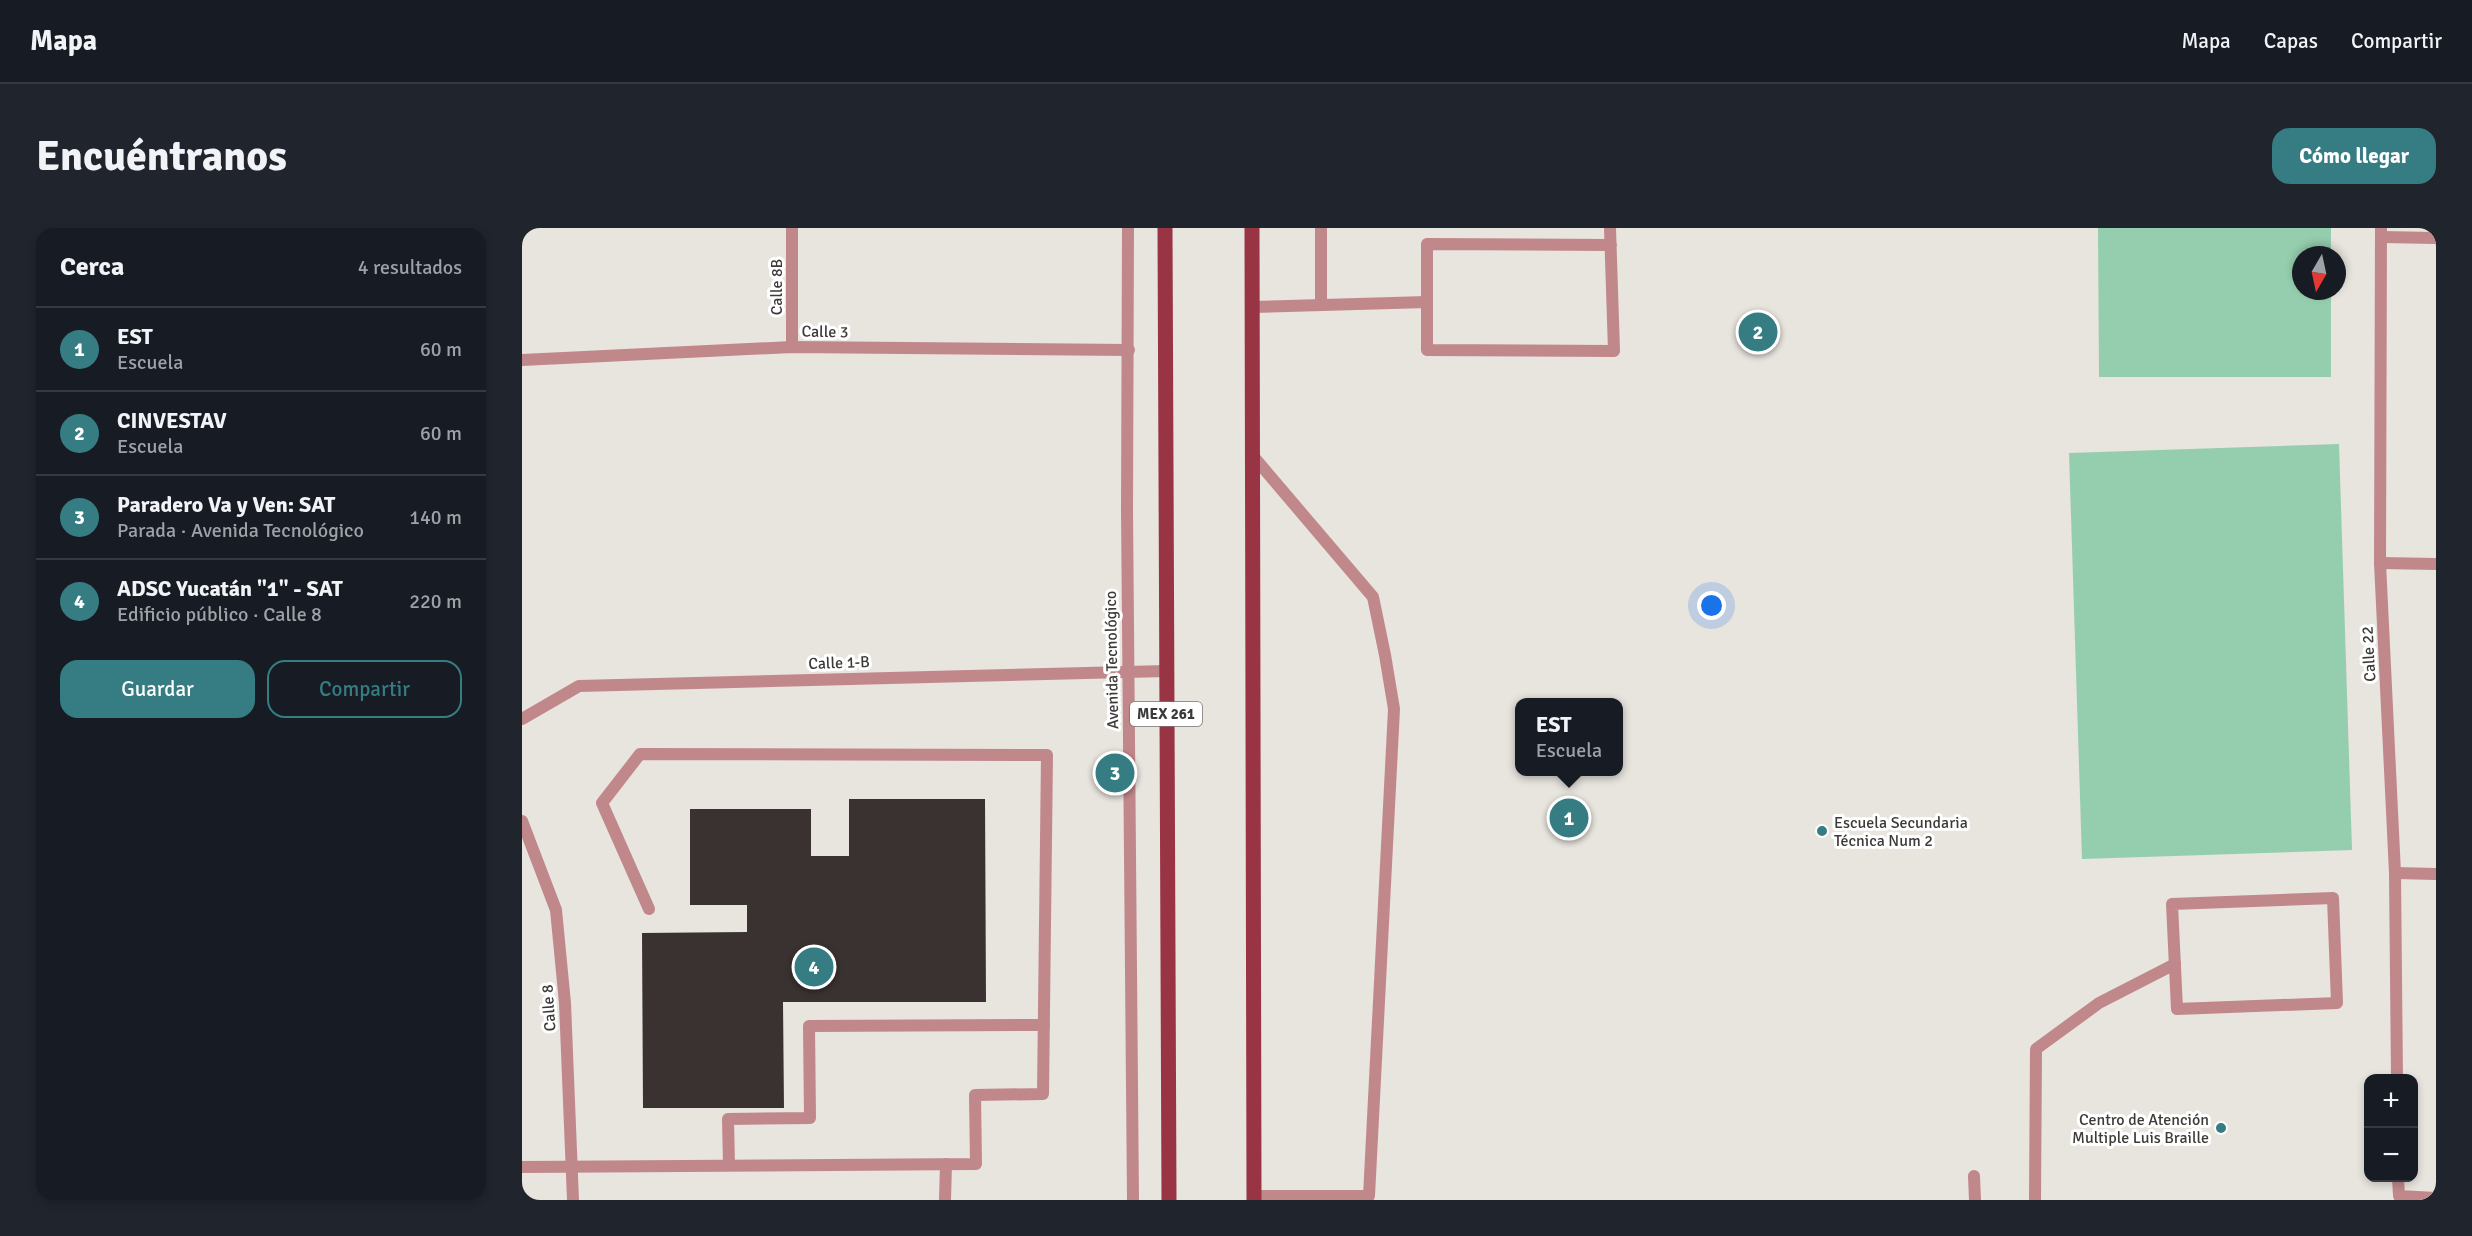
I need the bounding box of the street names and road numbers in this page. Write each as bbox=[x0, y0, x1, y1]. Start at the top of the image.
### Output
street label: Calle 8B bbox=[767, 259, 787, 315]
street label: Calle 3 bbox=[801, 322, 849, 342]
street label: Avenida Tecnológico bbox=[1101, 591, 1123, 729]
street label: Calle 22 bbox=[2358, 626, 2380, 682]
street label: Calle 1-B bbox=[808, 652, 870, 674]
road number: MEX 261 bbox=[1130, 702, 1202, 726]
street label: Calle 8 bbox=[537, 984, 561, 1032]

